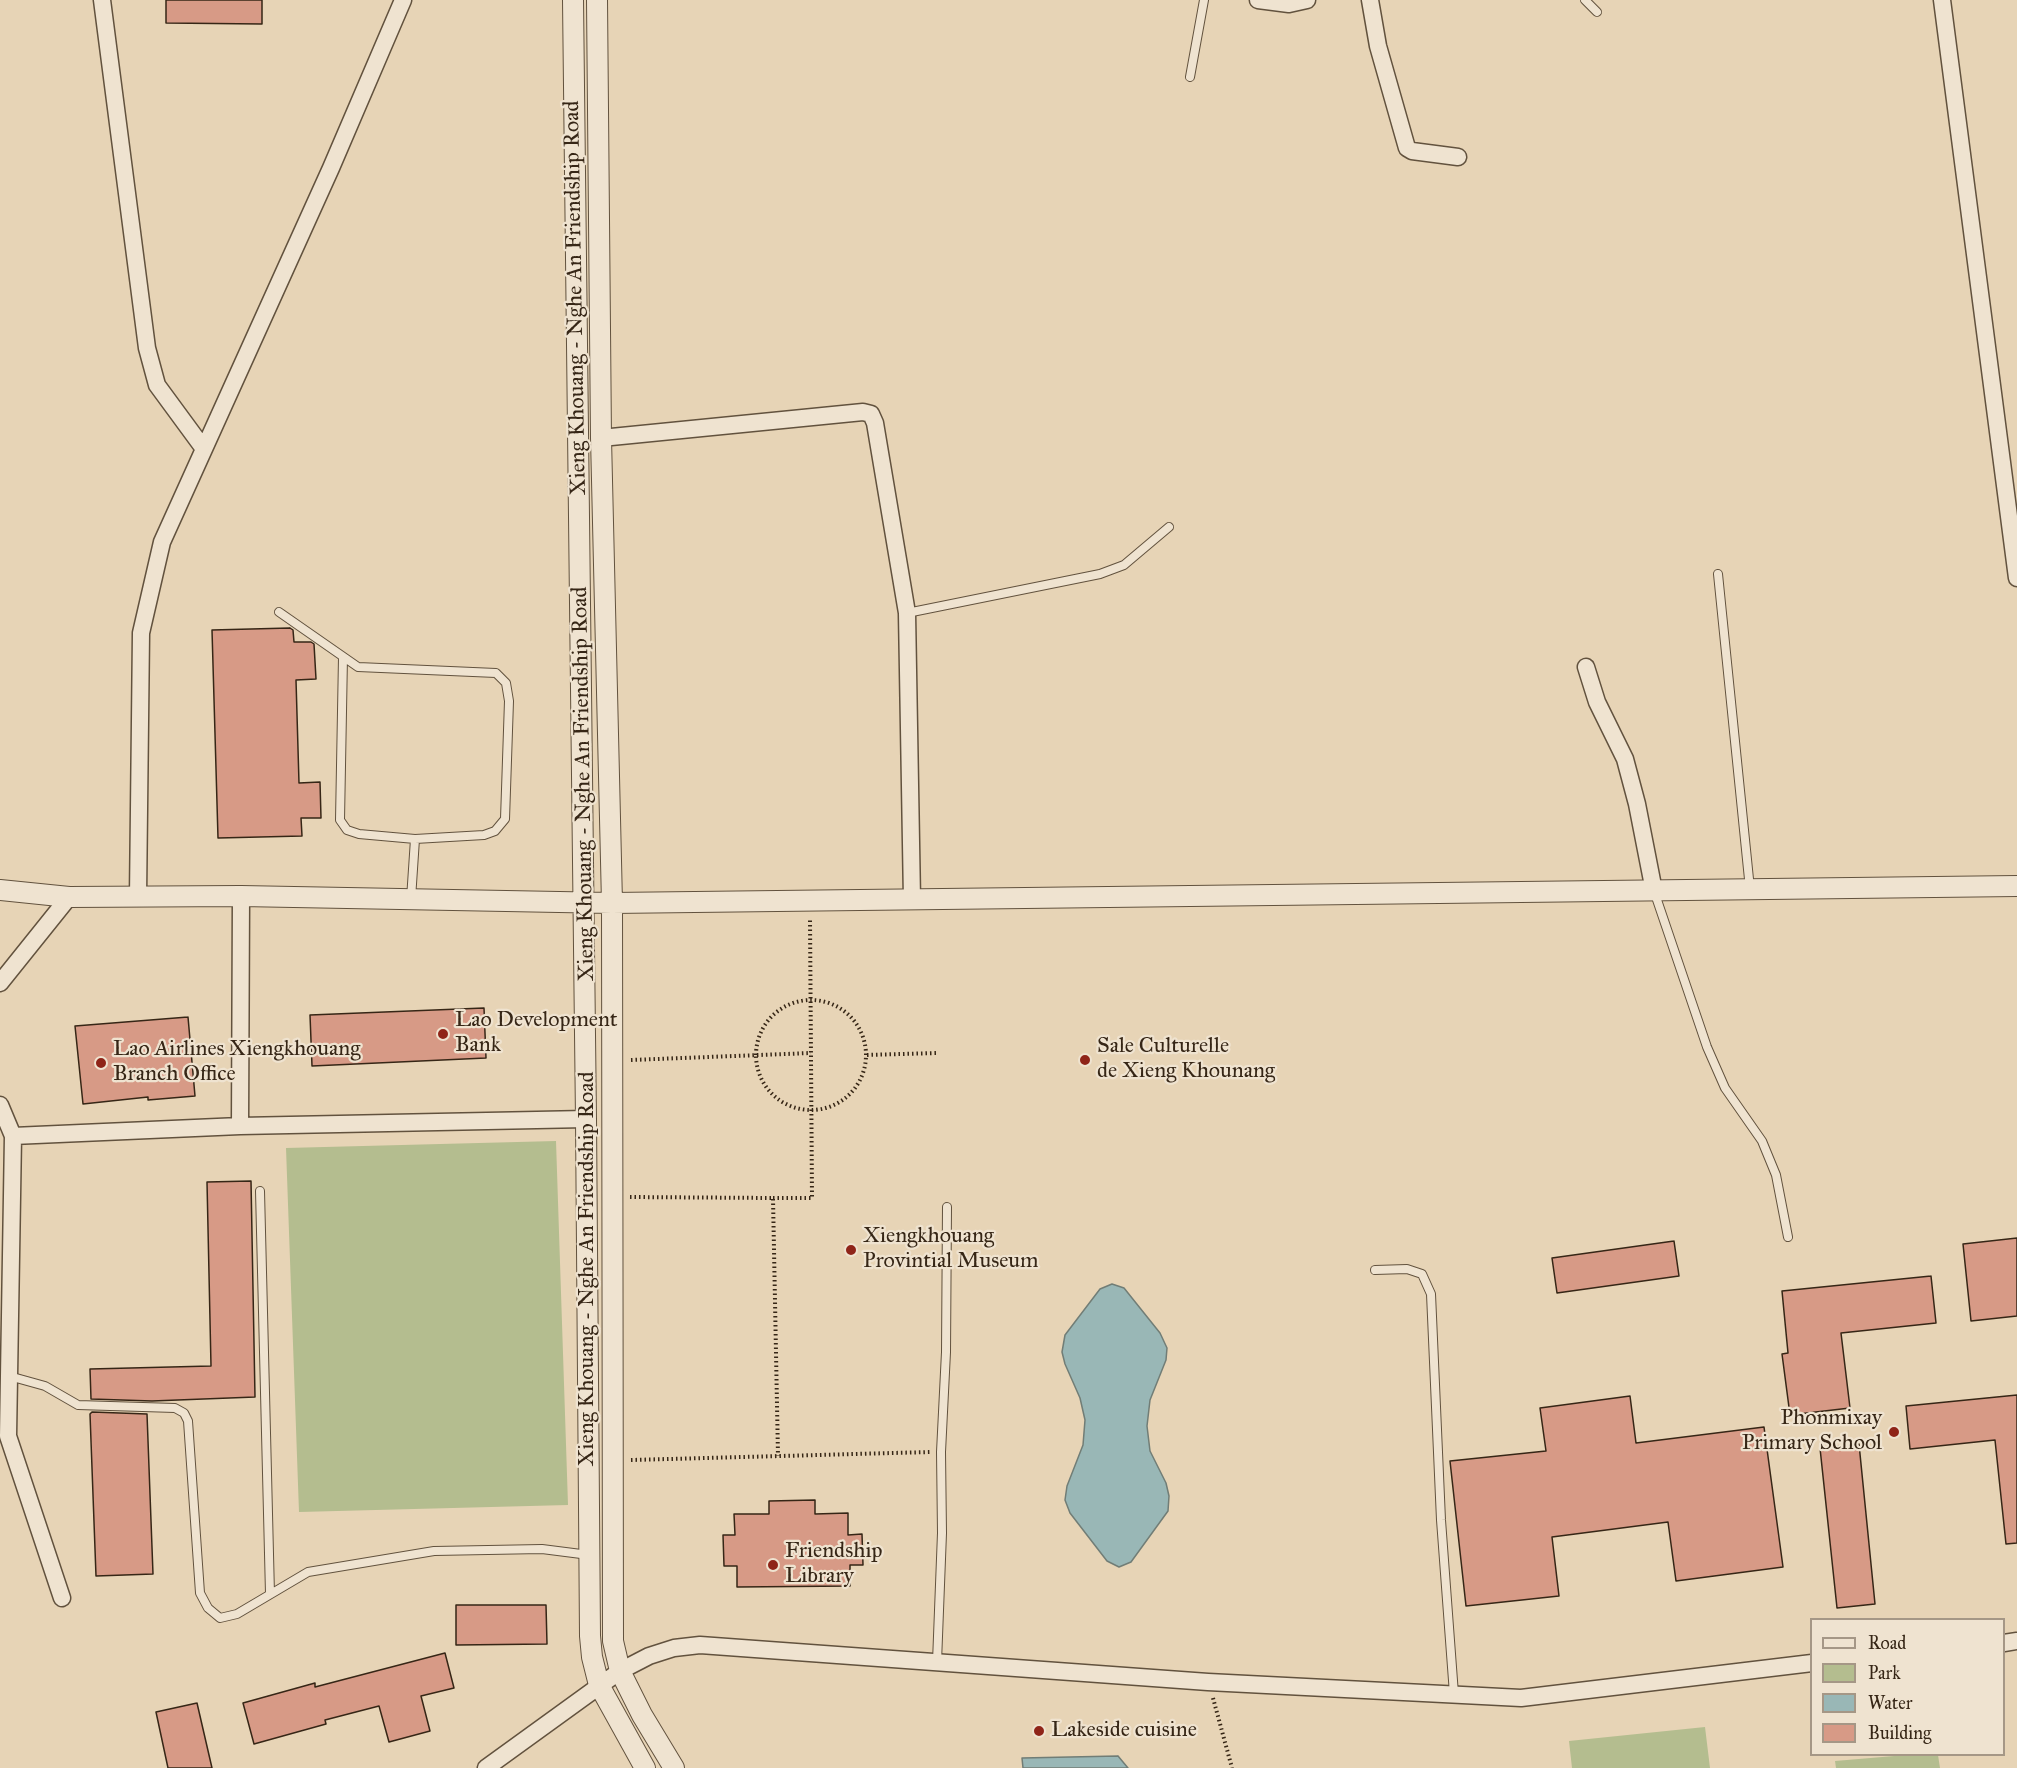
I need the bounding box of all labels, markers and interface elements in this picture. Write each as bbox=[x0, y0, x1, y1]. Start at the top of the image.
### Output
street label: Xieng Khouang - Nghe An Friendship Road bbox=[559, 100, 593, 496]
street label: Xieng Khouang - Nghe An Friendship Road bbox=[567, 586, 601, 982]
place label: Lao Development Bank bbox=[455, 1008, 618, 1060]
marker: Lao Development Bank bbox=[436, 1027, 450, 1041]
place label: Sale Culturelle de Xieng Khounang bbox=[1097, 1034, 1275, 1086]
place label: Lao Airlines Xiengkhouang Branch Office bbox=[113, 1037, 360, 1088]
marker: Sale Culturelle de Xieng Khounang bbox=[1078, 1053, 1092, 1067]
marker: Lao Airlines Xiengkhouang Branch Office bbox=[94, 1056, 108, 1070]
street label: Xieng Khouang - Nghe An Friendship Road bbox=[575, 1072, 601, 1466]
place label: Xiengkhouang Provintial Museum bbox=[863, 1224, 1039, 1276]
marker: Xiengkhouang Provintial Museum bbox=[844, 1243, 858, 1257]
place label: Phonmixay Primary School bbox=[1742, 1406, 1882, 1458]
marker: Phonmixay Primary School bbox=[1887, 1425, 1901, 1439]
place label: Friendship Library bbox=[785, 1539, 882, 1591]
marker: Friendship Library bbox=[766, 1558, 780, 1572]
legend bbox=[1810, 1618, 2005, 1756]
text: Road bbox=[1868, 1632, 1906, 1654]
text: Park bbox=[1868, 1662, 1901, 1684]
text: Water bbox=[1868, 1692, 1912, 1714]
place label: Lakeside cuisine bbox=[1051, 1718, 1197, 1744]
text: Building bbox=[1868, 1722, 1931, 1744]
marker: Lakeside cuisine bbox=[1032, 1724, 1046, 1738]

